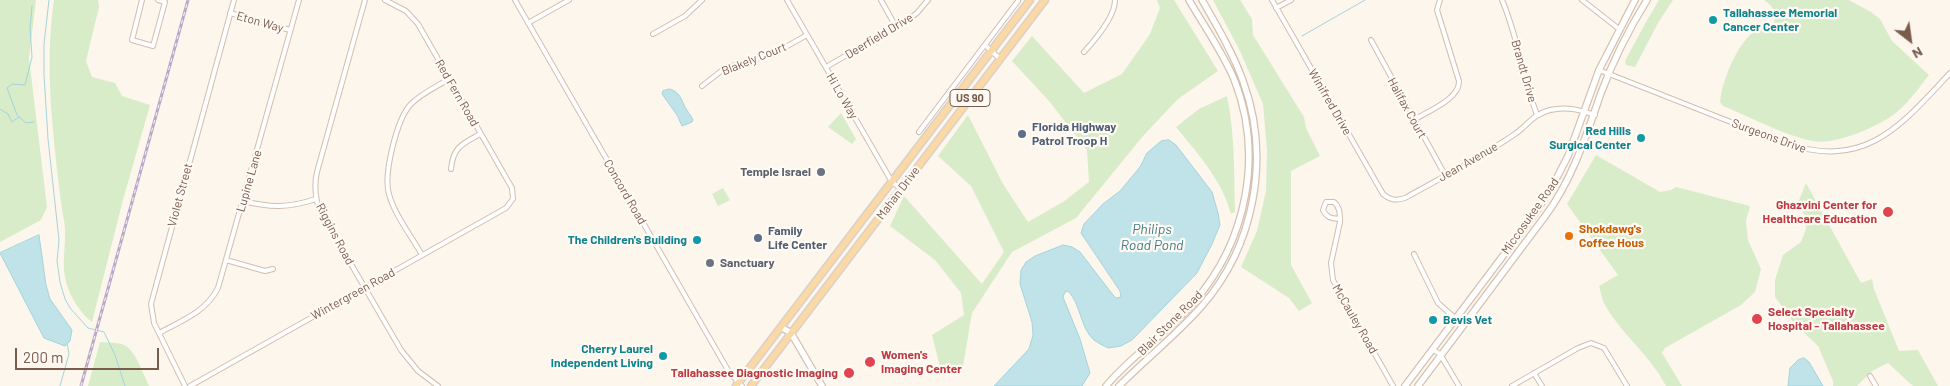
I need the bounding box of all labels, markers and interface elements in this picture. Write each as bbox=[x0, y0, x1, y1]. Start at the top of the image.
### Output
place label: Tallahassee Memorial Cancer Center bbox=[1723, 6, 1837, 34]
street label: Eton Way bbox=[235, 8, 285, 36]
street label: Deerfield Drive bbox=[842, 10, 916, 62]
marker: Tallahassee Memorial Cancer Center bbox=[1707, 14, 1719, 26]
north arrow bbox=[1885, 15, 1935, 65]
street label: Brandt Drive bbox=[1508, 38, 1540, 104]
street label: Blakely Court bbox=[720, 40, 788, 78]
text: N bbox=[1909, 44, 1926, 63]
street label: Red Fern Road bbox=[432, 57, 482, 129]
street label: Winifred Drive bbox=[1305, 66, 1355, 138]
street label: Hi Lo Way bbox=[823, 70, 861, 122]
street label: Halifax Court bbox=[1384, 75, 1430, 141]
road number: US 90 bbox=[950, 90, 990, 106]
street label: Surgeons Drive bbox=[1730, 116, 1808, 156]
place label: Florida Highway Patrol Troop H bbox=[1032, 120, 1116, 148]
place label: Red Hills Surgical Center bbox=[1549, 124, 1631, 152]
marker: Florida Highway Patrol Troop H bbox=[1016, 128, 1028, 140]
marker: Red Hills Surgical Center bbox=[1635, 132, 1647, 144]
street label: Jean Avenue bbox=[1436, 139, 1500, 185]
street label: Lupine Lane bbox=[233, 148, 265, 214]
street label: Concord Road bbox=[601, 157, 649, 227]
street label: Violet Street bbox=[165, 162, 195, 228]
street label: Mahan Drive bbox=[873, 164, 923, 222]
place label: Temple Israel bbox=[740, 165, 811, 179]
marker: Temple Israel bbox=[815, 166, 827, 178]
street label: Miccosukee Road bbox=[1498, 175, 1562, 257]
place label: Ghazvini Center for Healthcare Education bbox=[1763, 198, 1877, 226]
street label: Riggins Road bbox=[313, 201, 357, 267]
marker: Ghazvini Center for Healthcare Education bbox=[1881, 205, 1895, 219]
water label: Philips Road Pond bbox=[1120, 221, 1184, 253]
place label: Shokdawg's Coffee Hous bbox=[1579, 222, 1644, 250]
place label: Family Life Center bbox=[768, 224, 827, 252]
marker: Shokdawg's Coffee Hous bbox=[1563, 230, 1575, 242]
marker: Family Life Center bbox=[752, 232, 764, 244]
place label: The Children's Building bbox=[568, 233, 687, 247]
marker: The Children's Building bbox=[691, 234, 703, 246]
place label: Sanctuary bbox=[720, 256, 775, 270]
marker: Sanctuary bbox=[704, 257, 716, 269]
street label: Wintergreen Road bbox=[308, 265, 398, 323]
street label: McCauley Road bbox=[1329, 282, 1381, 356]
street label: Blair Stone Road bbox=[1135, 288, 1205, 358]
place label: Select Specialty Hospital - Tallahassee bbox=[1768, 305, 1885, 333]
marker: Select Specialty Hospital - Tallahassee bbox=[1750, 312, 1764, 326]
place label: Bevis Vet bbox=[1443, 313, 1492, 327]
marker: Bevis Vet bbox=[1427, 314, 1439, 326]
scale bar bbox=[18, 338, 161, 370]
place label: Cherry Laurel Independent Living bbox=[551, 342, 653, 370]
text: 200 m bbox=[23, 348, 63, 366]
place label: Women's Imaging Center bbox=[881, 348, 962, 376]
marker: Cherry Laurel Independent Living bbox=[657, 350, 669, 362]
marker: Women's Imaging Center bbox=[863, 355, 877, 369]
place label: Tallahassee Diagnostic Imaging bbox=[671, 366, 838, 380]
marker: Tallahassee Diagnostic Imaging bbox=[842, 366, 856, 380]

